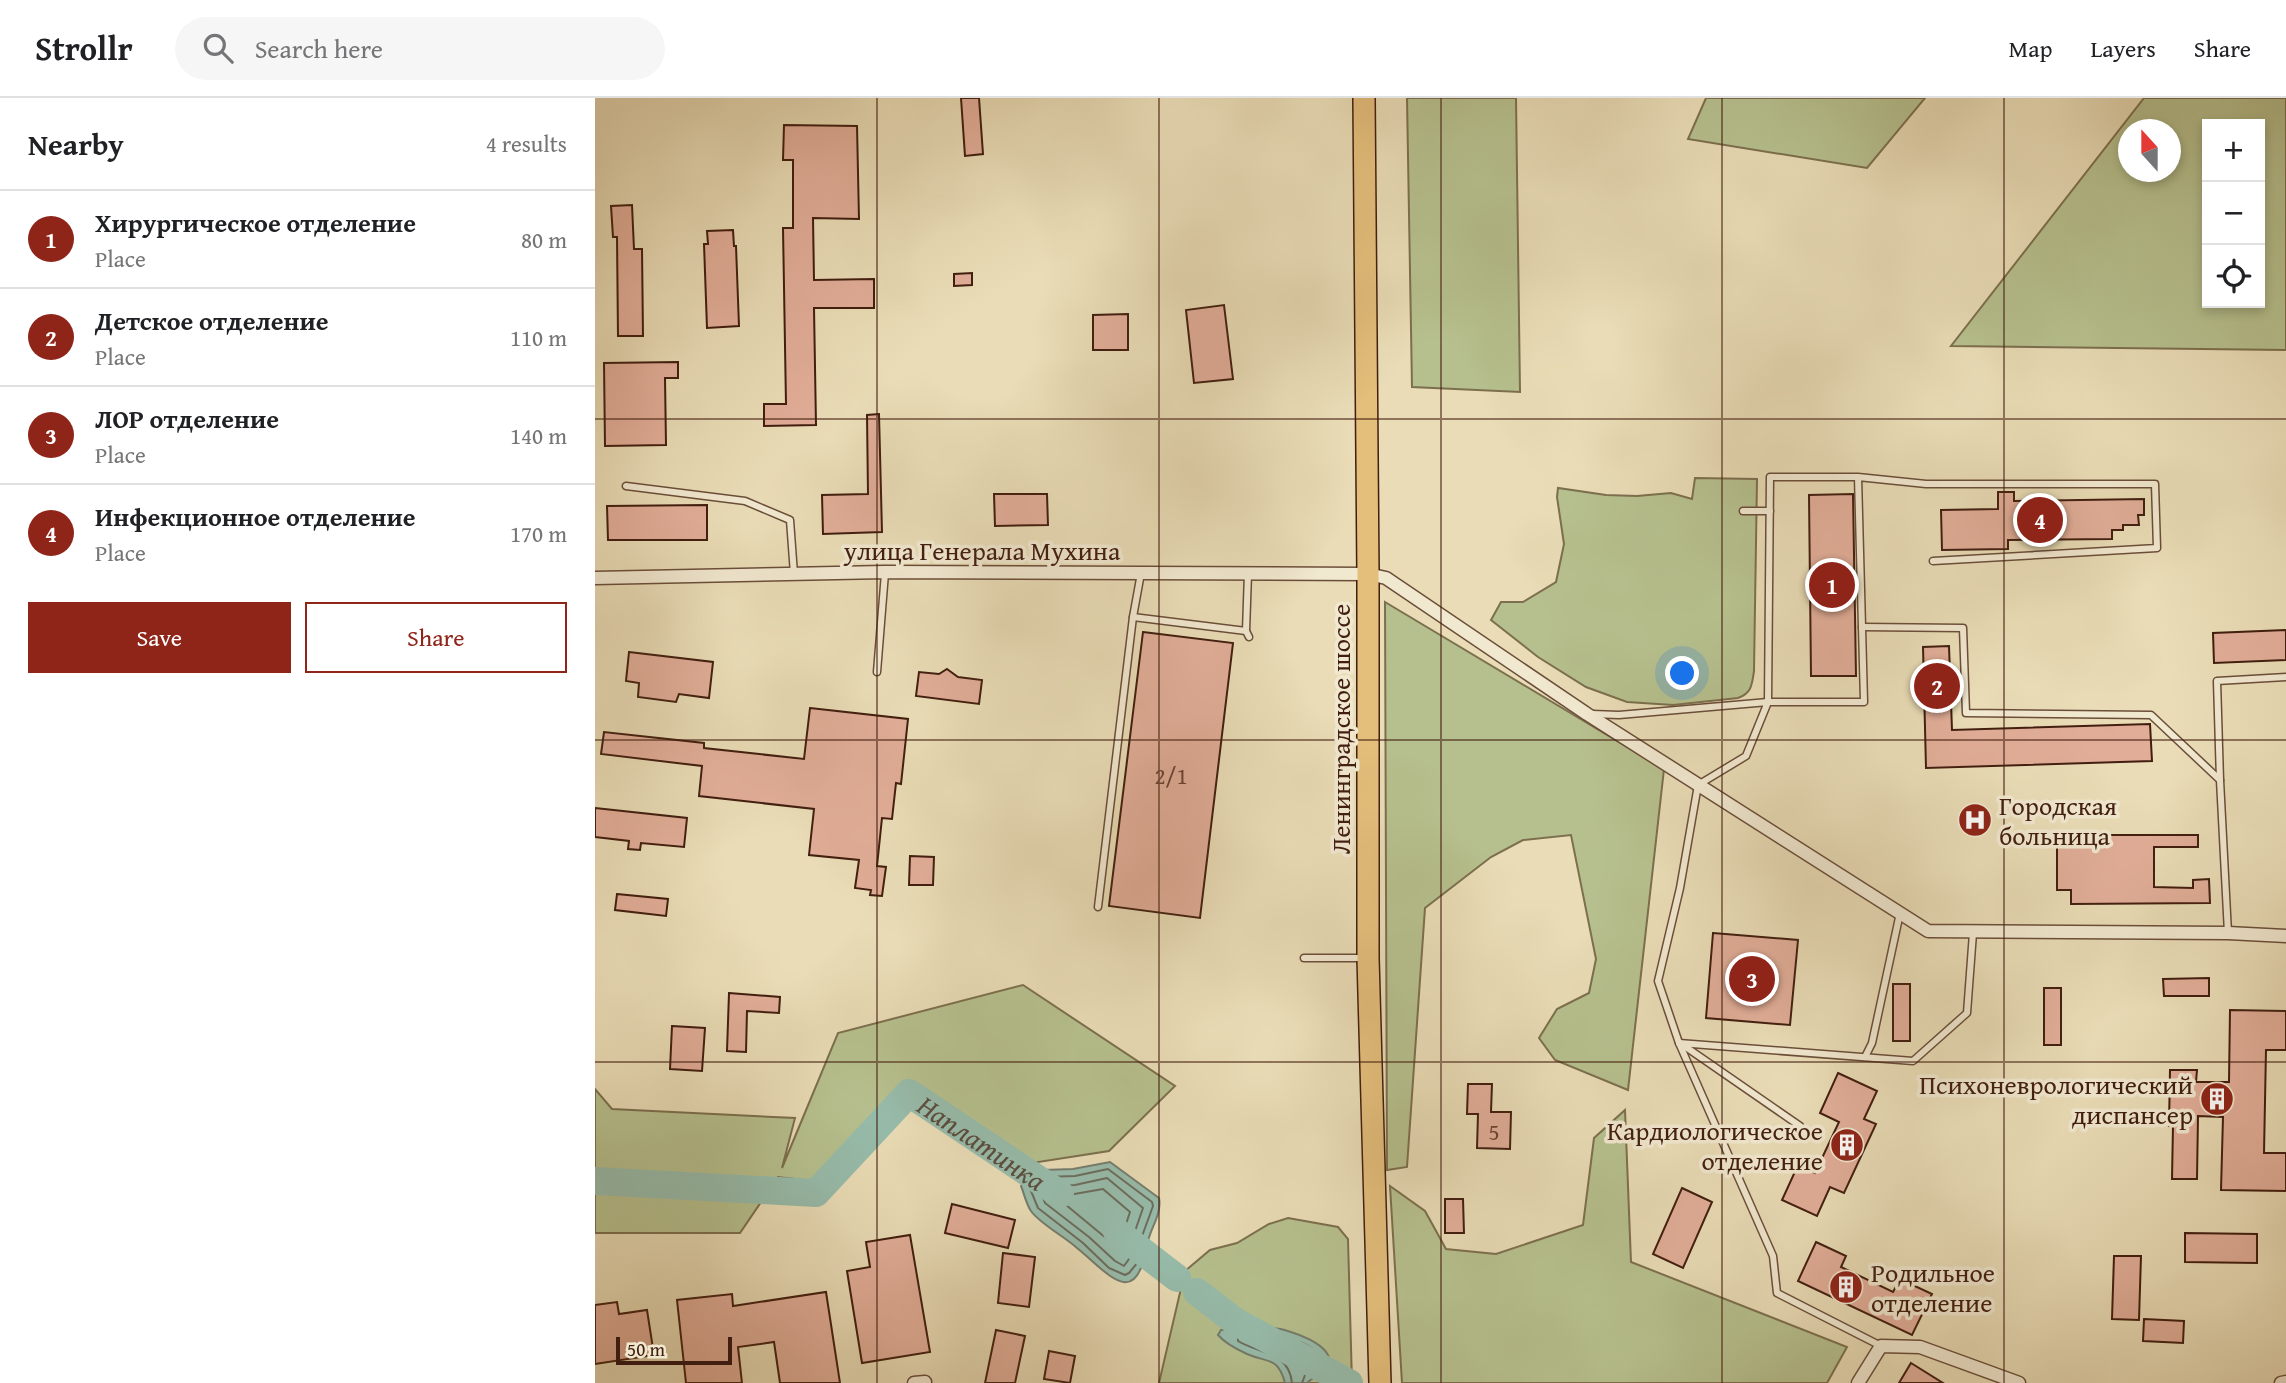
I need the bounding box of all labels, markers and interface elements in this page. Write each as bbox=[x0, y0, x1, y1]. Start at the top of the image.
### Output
search box bbox=[175, 17, 665, 80]
text: Strollr bbox=[35, 24, 133, 72]
icon: search bbox=[199, 29, 237, 67]
text: Search here bbox=[255, 29, 383, 68]
text: Map bbox=[2009, 31, 2052, 66]
text: Layers bbox=[2090, 31, 2156, 66]
text: Share bbox=[2194, 31, 2251, 66]
north arrow bbox=[2118, 119, 2181, 182]
map controls bbox=[2202, 119, 2265, 308]
button: + bbox=[2202, 119, 2265, 182]
text: Nearby bbox=[28, 122, 124, 166]
text: 4 results bbox=[486, 127, 567, 160]
button: − bbox=[2202, 182, 2265, 245]
text: Хирургическое отделение bbox=[95, 203, 416, 242]
text: 1 bbox=[45, 223, 57, 256]
text: 80 m bbox=[521, 223, 567, 256]
text: Place bbox=[95, 242, 146, 275]
button: locate bbox=[2202, 245, 2265, 308]
text: Детское отделение bbox=[95, 301, 329, 340]
text: 2 bbox=[45, 321, 57, 354]
text: 110 m bbox=[510, 321, 567, 354]
text: Place bbox=[95, 340, 146, 373]
text: ЛОР отделение bbox=[95, 399, 279, 438]
text: 3 bbox=[45, 419, 57, 452]
text: 140 m bbox=[510, 419, 567, 452]
text: Place bbox=[95, 438, 146, 471]
pin: 4 bbox=[2017, 494, 2063, 546]
text: Инфекционное отделение bbox=[95, 497, 416, 536]
text: 4 bbox=[45, 517, 57, 550]
text: 170 m bbox=[510, 517, 567, 550]
street label: улица Генерала Мухина bbox=[843, 531, 1121, 570]
text: Place bbox=[95, 536, 146, 569]
pin: 1 bbox=[1809, 559, 1855, 611]
button: Save bbox=[28, 602, 291, 673]
button: Share bbox=[305, 602, 567, 673]
street label: Ленинградское шоссе bbox=[1321, 604, 1360, 854]
your location bbox=[1665, 656, 1699, 690]
pin: 2 bbox=[1914, 660, 1960, 712]
house number: 2/1 bbox=[1155, 759, 1188, 792]
place label: Городская больница bbox=[1999, 786, 2117, 855]
hospital icon: Городская больница bbox=[1956, 801, 1994, 839]
pin: 3 bbox=[1729, 953, 1775, 1005]
place label: Психоневрологический диспансер bbox=[1919, 1065, 2193, 1134]
building icon: Психоневрологический диспансер bbox=[2198, 1080, 2236, 1118]
water label: Наплатинка bbox=[910, 1084, 1055, 1200]
place label: Кардиологическое отделение bbox=[1607, 1111, 1823, 1180]
house number: 5 bbox=[1488, 1115, 1500, 1148]
building icon: Кардиологическое отделение bbox=[1828, 1126, 1866, 1164]
place label: Родильное отделение bbox=[1871, 1253, 1995, 1322]
building icon: Родильное отделение bbox=[1827, 1268, 1865, 1306]
scale bar bbox=[616, 1334, 731, 1366]
text: 50 m bbox=[627, 1335, 665, 1363]

